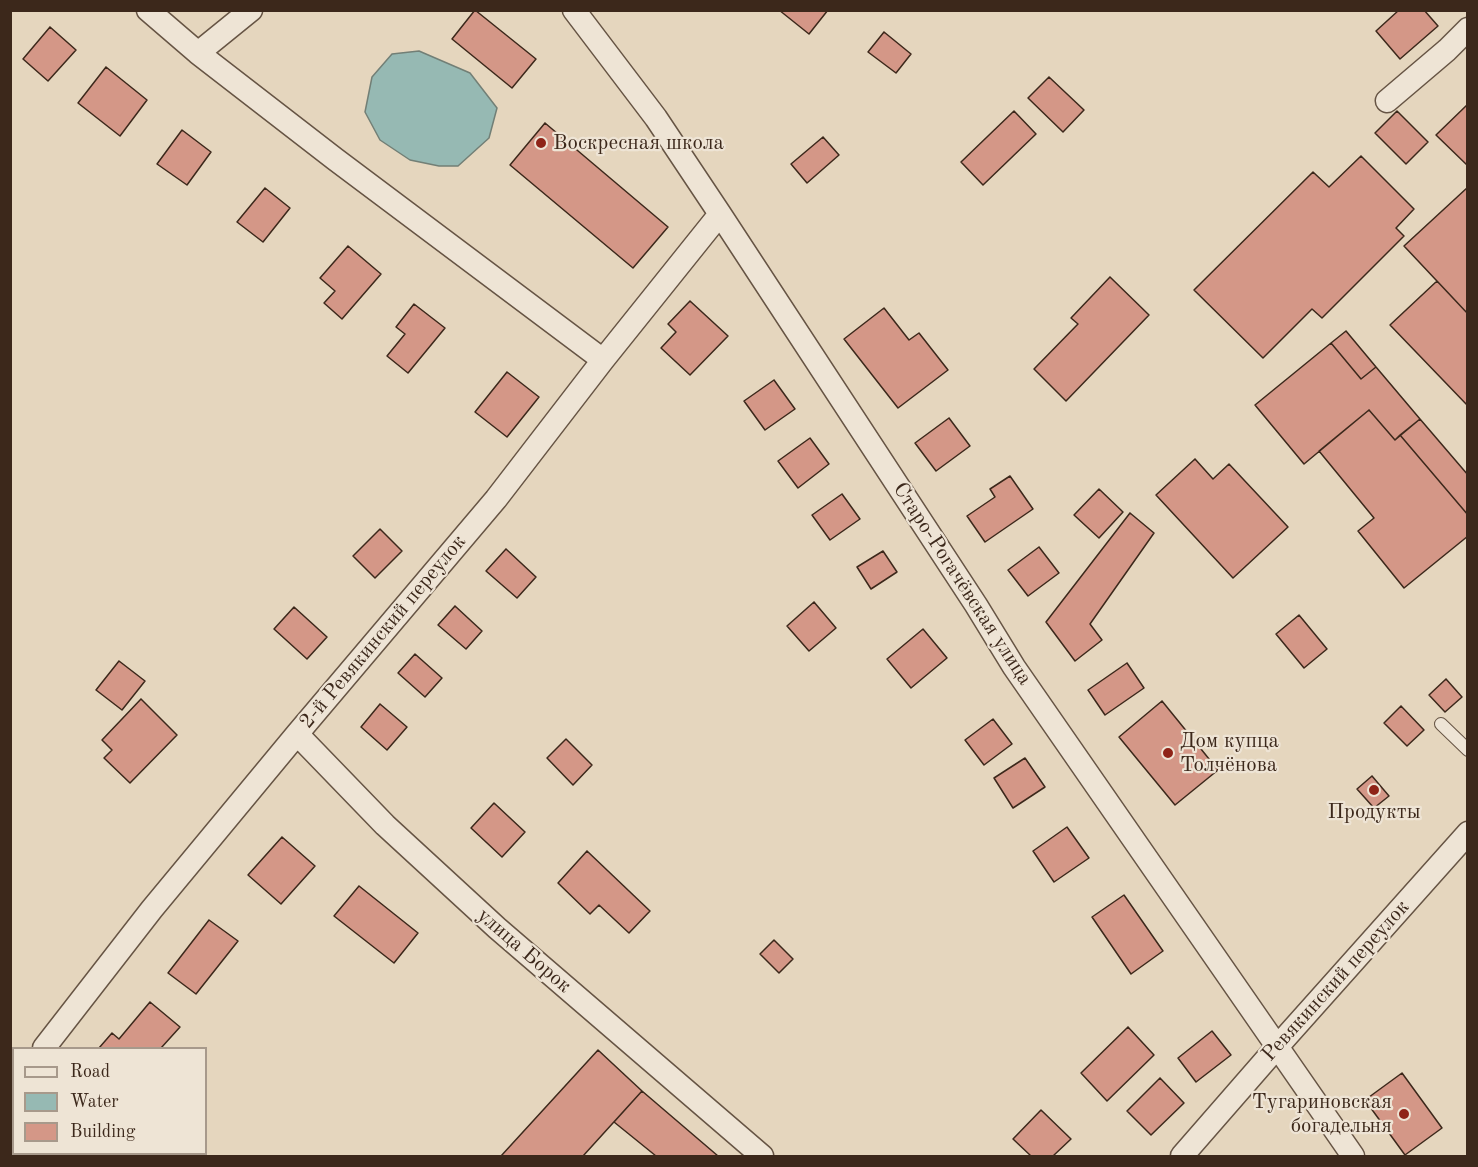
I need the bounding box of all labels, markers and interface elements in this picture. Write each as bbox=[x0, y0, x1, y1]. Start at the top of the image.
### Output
place label: Воскресная школа bbox=[553, 130, 724, 156]
marker: Воскресная школа bbox=[534, 136, 548, 150]
street label: Старо-Рогачёвская улица bbox=[887, 478, 1037, 690]
street label: 2-й Ревякинский переулок bbox=[294, 530, 472, 734]
place label: Дом купца Толчёнова bbox=[1180, 728, 1279, 778]
marker: Дом купца Толчёнова bbox=[1161, 746, 1175, 760]
marker: Продукты bbox=[1367, 783, 1381, 797]
place label: Продукты bbox=[1328, 799, 1420, 825]
street label: Ревякинский переулок bbox=[1257, 895, 1415, 1067]
street label: улица Борок bbox=[472, 903, 576, 999]
legend bbox=[12, 1047, 207, 1155]
text: Road bbox=[70, 1063, 110, 1081]
place label: Тугариновская богадельня bbox=[1252, 1089, 1392, 1139]
text: Water bbox=[70, 1093, 119, 1111]
marker: Тугариновская богадельня bbox=[1397, 1107, 1411, 1121]
text: Building bbox=[70, 1123, 135, 1141]

